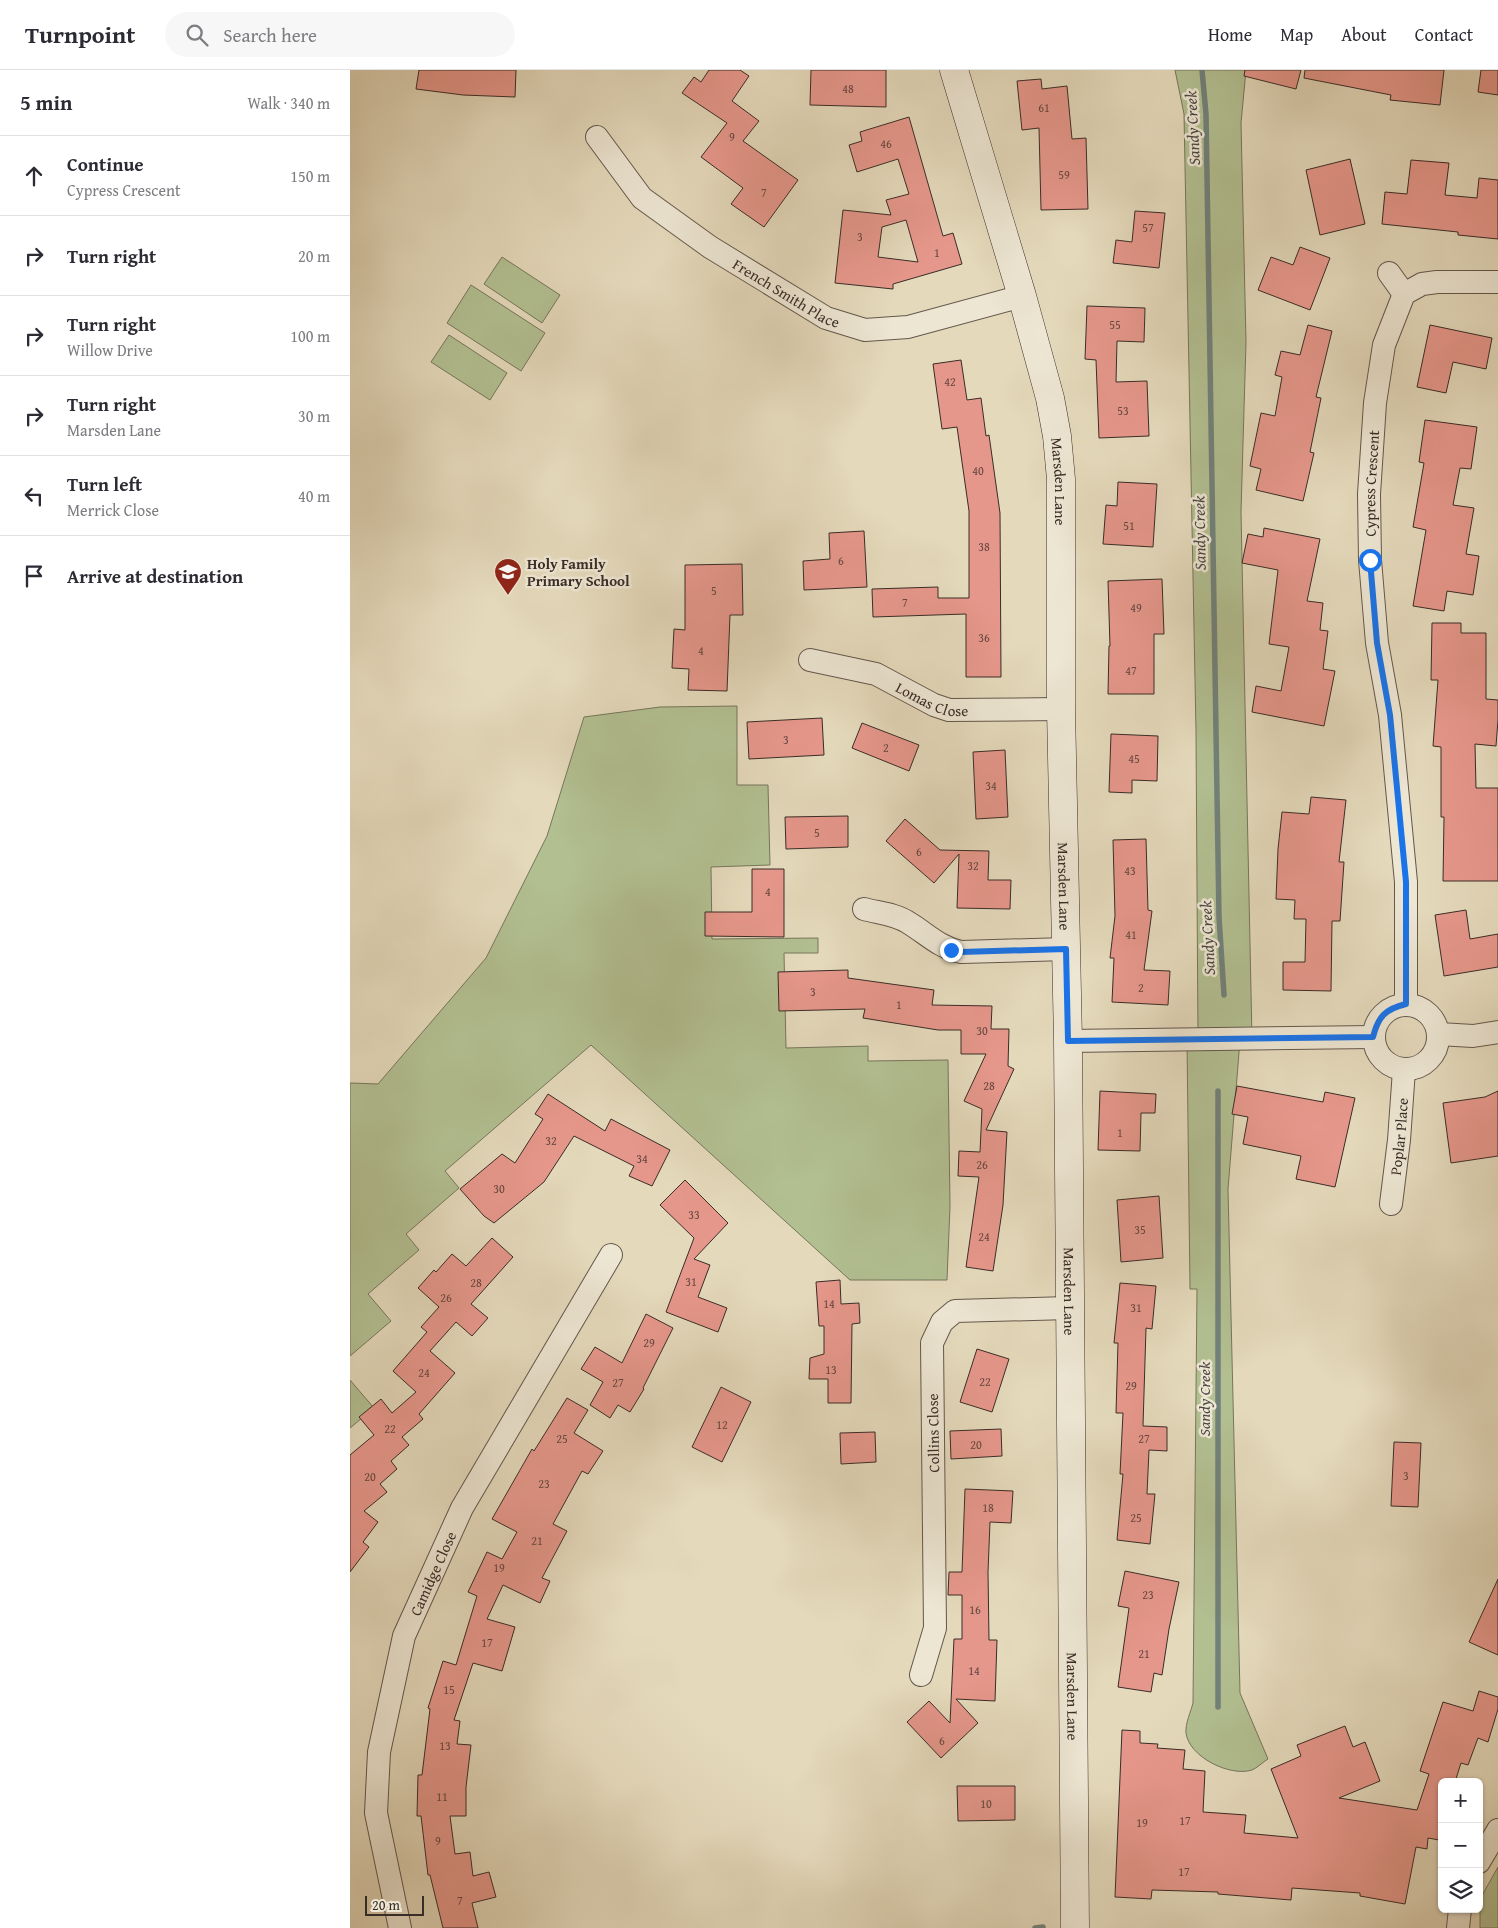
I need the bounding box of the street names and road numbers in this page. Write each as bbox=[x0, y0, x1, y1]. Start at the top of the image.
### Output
street label: French Smith Place bbox=[729, 253, 842, 332]
street label: Cypress Crescent bbox=[1358, 429, 1384, 537]
street label: Marsden Lane bbox=[1047, 436, 1072, 526]
street label: Lomas Close bbox=[892, 676, 968, 721]
street label: Marsden Lane bbox=[1053, 842, 1076, 931]
street label: Poplar Place bbox=[1384, 1097, 1412, 1176]
street label: Marsden Lane bbox=[1059, 1247, 1081, 1336]
street label: Collins Close bbox=[922, 1393, 944, 1473]
street label: Camidge Close bbox=[404, 1528, 461, 1619]
street label: Marsden Lane bbox=[1062, 1652, 1084, 1741]

